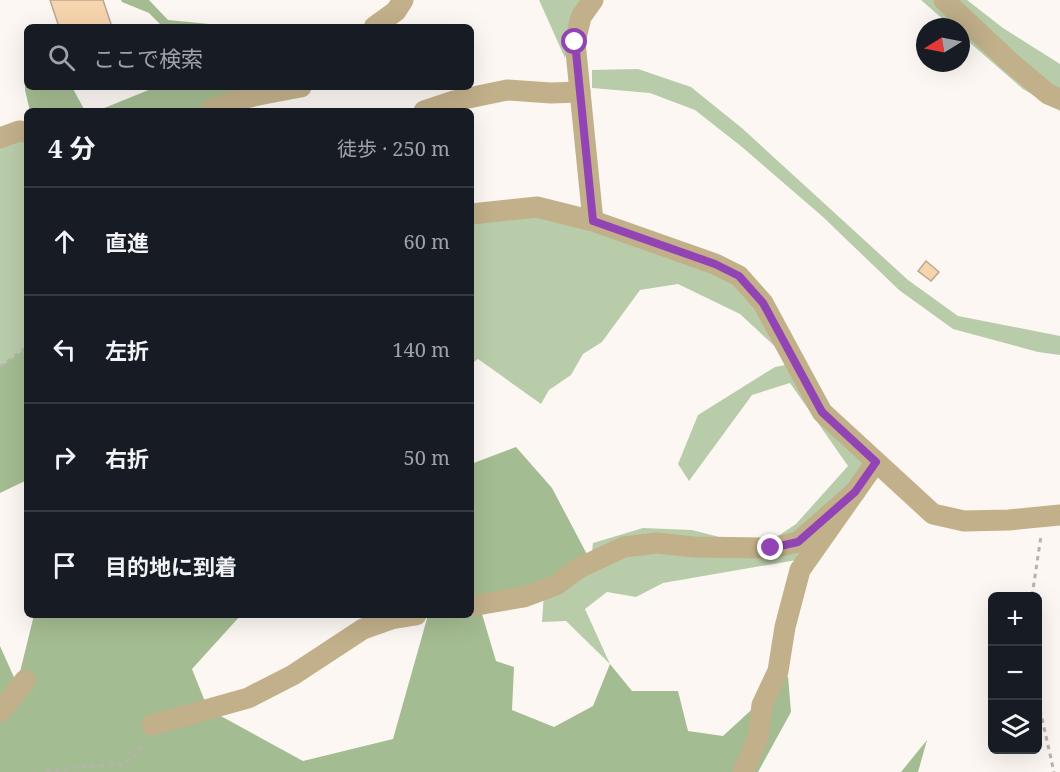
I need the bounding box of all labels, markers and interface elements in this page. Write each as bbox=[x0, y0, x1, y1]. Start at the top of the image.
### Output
north arrow bbox=[916, 18, 970, 72]
search box bbox=[24, 24, 474, 90]
route start bbox=[561, 28, 587, 54]
icon: search bbox=[45, 41, 78, 74]
text: ここで検索 bbox=[93, 43, 203, 73]
text: 4 分 bbox=[48, 130, 95, 166]
text: 徒歩 · 250 m bbox=[337, 135, 450, 162]
icon: ahead bbox=[48, 225, 81, 258]
text: 直進 bbox=[105, 227, 149, 257]
text: 60 m bbox=[404, 228, 450, 255]
icon: left bbox=[48, 333, 81, 366]
text: 左折 bbox=[105, 335, 149, 365]
text: 140 m bbox=[392, 336, 450, 363]
icon: right bbox=[48, 441, 81, 474]
text: 右折 bbox=[105, 443, 149, 473]
text: 50 m bbox=[404, 444, 450, 471]
route end bbox=[757, 534, 783, 560]
icon: arrive bbox=[48, 549, 81, 582]
text: 目的地に到着 bbox=[105, 551, 237, 581]
map controls bbox=[988, 592, 1042, 754]
button: + bbox=[988, 592, 1042, 646]
button: − bbox=[988, 646, 1042, 700]
button: layers bbox=[988, 700, 1042, 754]

